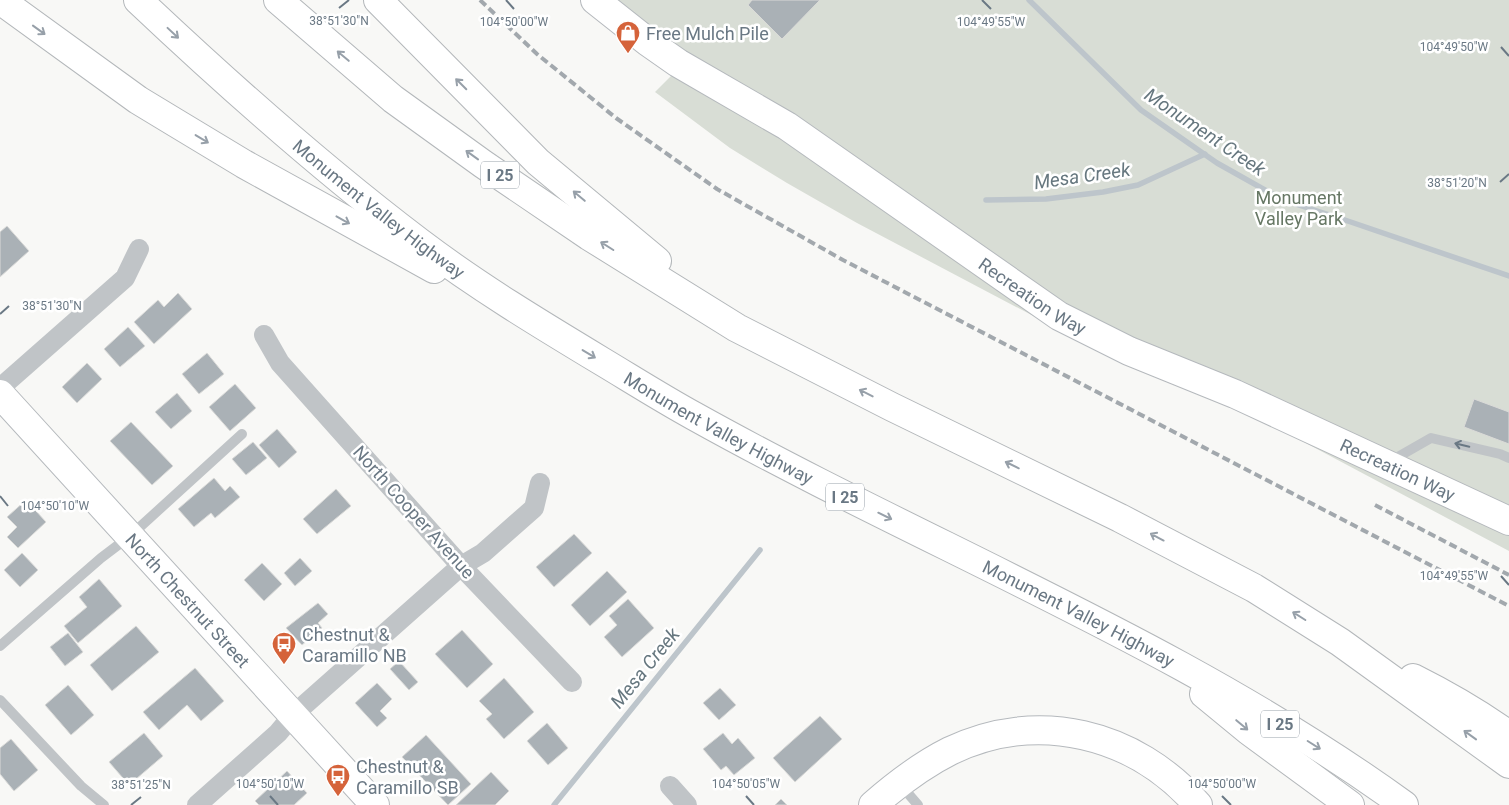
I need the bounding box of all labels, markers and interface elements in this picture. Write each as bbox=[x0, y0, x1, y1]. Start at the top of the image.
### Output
text: 38°51'30"N bbox=[309, 14, 369, 28]
text: 104°50'00"W bbox=[480, 15, 548, 29]
text: 104°49'55"W bbox=[957, 15, 1025, 29]
shop icon: Free Mulch Pile bbox=[615, 20, 641, 54]
place label: Free Mulch Pile bbox=[646, 23, 769, 44]
one-way arrow bbox=[32, 25, 46, 35]
one-way arrow bbox=[167, 27, 179, 39]
text: 104°49'50"W bbox=[1420, 40, 1488, 54]
one-way arrow bbox=[337, 51, 350, 62]
one-way arrow bbox=[455, 78, 467, 90]
water label: Monument Creek bbox=[1140, 83, 1270, 181]
one-way arrow bbox=[194, 134, 208, 144]
street label: Monument Valley Highway bbox=[289, 135, 469, 283]
one-way arrow bbox=[465, 150, 479, 160]
water label: Mesa Creek bbox=[1032, 158, 1132, 194]
road number: I 25 bbox=[481, 162, 519, 188]
text: 38°51'20"N bbox=[1427, 176, 1487, 190]
park label: Monument Valley Park bbox=[1255, 187, 1344, 229]
one-way arrow bbox=[572, 190, 585, 201]
one-way arrow bbox=[335, 215, 349, 225]
one-way arrow bbox=[600, 241, 614, 251]
street label: Recreation Way bbox=[975, 253, 1090, 339]
text: 38°51'30"N bbox=[22, 299, 82, 313]
one-way arrow bbox=[582, 349, 596, 359]
street label: Monument Valley Highway bbox=[621, 367, 817, 488]
one-way arrow bbox=[859, 388, 874, 397]
street label: Recreation Way bbox=[1337, 434, 1459, 505]
one-way arrow bbox=[1455, 440, 1471, 449]
street label: North Cooper Avenue bbox=[349, 441, 479, 583]
one-way arrow bbox=[1004, 460, 1019, 470]
road number: I 25 bbox=[826, 484, 864, 511]
text: 104°50'10"W bbox=[21, 499, 89, 513]
one-way arrow bbox=[877, 512, 892, 521]
street label: North Chestnut Street bbox=[122, 529, 255, 672]
one-way arrow bbox=[1150, 532, 1165, 541]
street label: Monument Valley Highway bbox=[980, 555, 1179, 671]
text: 104°49'55"W bbox=[1420, 569, 1488, 583]
one-way arrow bbox=[1292, 611, 1306, 621]
water label: Mesa Creek bbox=[606, 623, 685, 713]
place label: Chestnut & Caramillo NB bbox=[302, 624, 407, 666]
bus stop icon: Chestnut & Caramillo NB bbox=[271, 631, 297, 665]
road number: I 25 bbox=[1261, 711, 1299, 738]
one-way arrow bbox=[1236, 720, 1249, 731]
one-way arrow bbox=[1463, 730, 1477, 740]
one-way arrow bbox=[1306, 741, 1320, 751]
place label: Chestnut & Caramillo SB bbox=[356, 756, 459, 798]
bus stop icon: Chestnut & Caramillo SB bbox=[325, 763, 351, 797]
text: 104°50'10"W bbox=[236, 777, 304, 791]
text: 104°50'05"W bbox=[712, 777, 780, 791]
text: 104°50'00"W bbox=[1188, 777, 1256, 791]
text: 38°51'25"N bbox=[111, 778, 171, 792]

